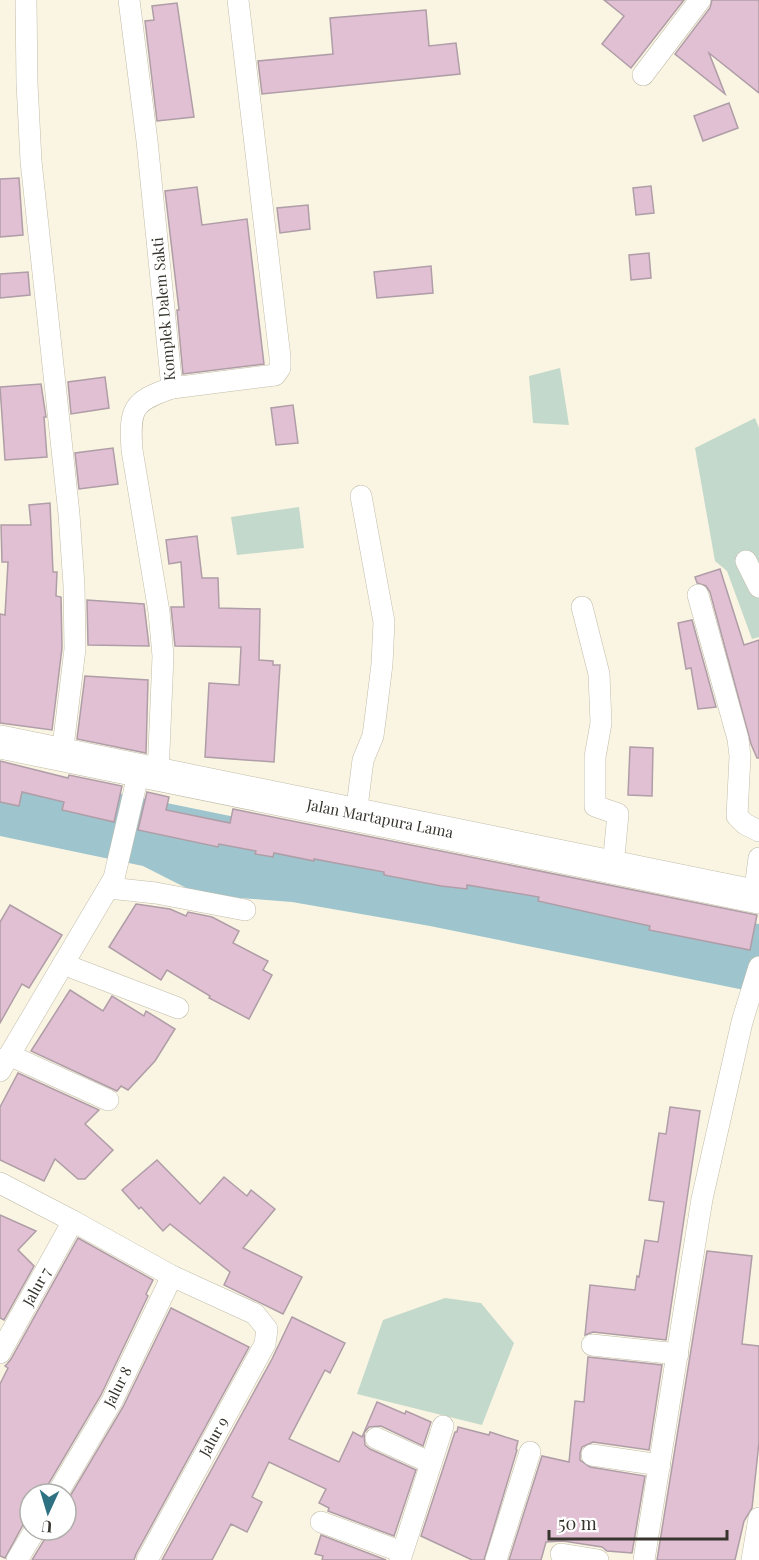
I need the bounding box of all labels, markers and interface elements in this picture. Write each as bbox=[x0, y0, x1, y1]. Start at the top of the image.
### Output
street label: Komplek Dalem Sakti bbox=[147, 236, 179, 382]
street label: Jalan Martapura Lama bbox=[304, 794, 456, 842]
street label: Jalur 7 bbox=[17, 1264, 55, 1310]
street label: Jalur 8 bbox=[98, 1363, 136, 1411]
street label: Jalur 9 bbox=[194, 1413, 232, 1461]
north arrow bbox=[18, 1482, 78, 1542]
scale bar bbox=[549, 1503, 728, 1541]
text: 50 m bbox=[558, 1511, 597, 1535]
text: U bbox=[41, 1517, 53, 1538]

